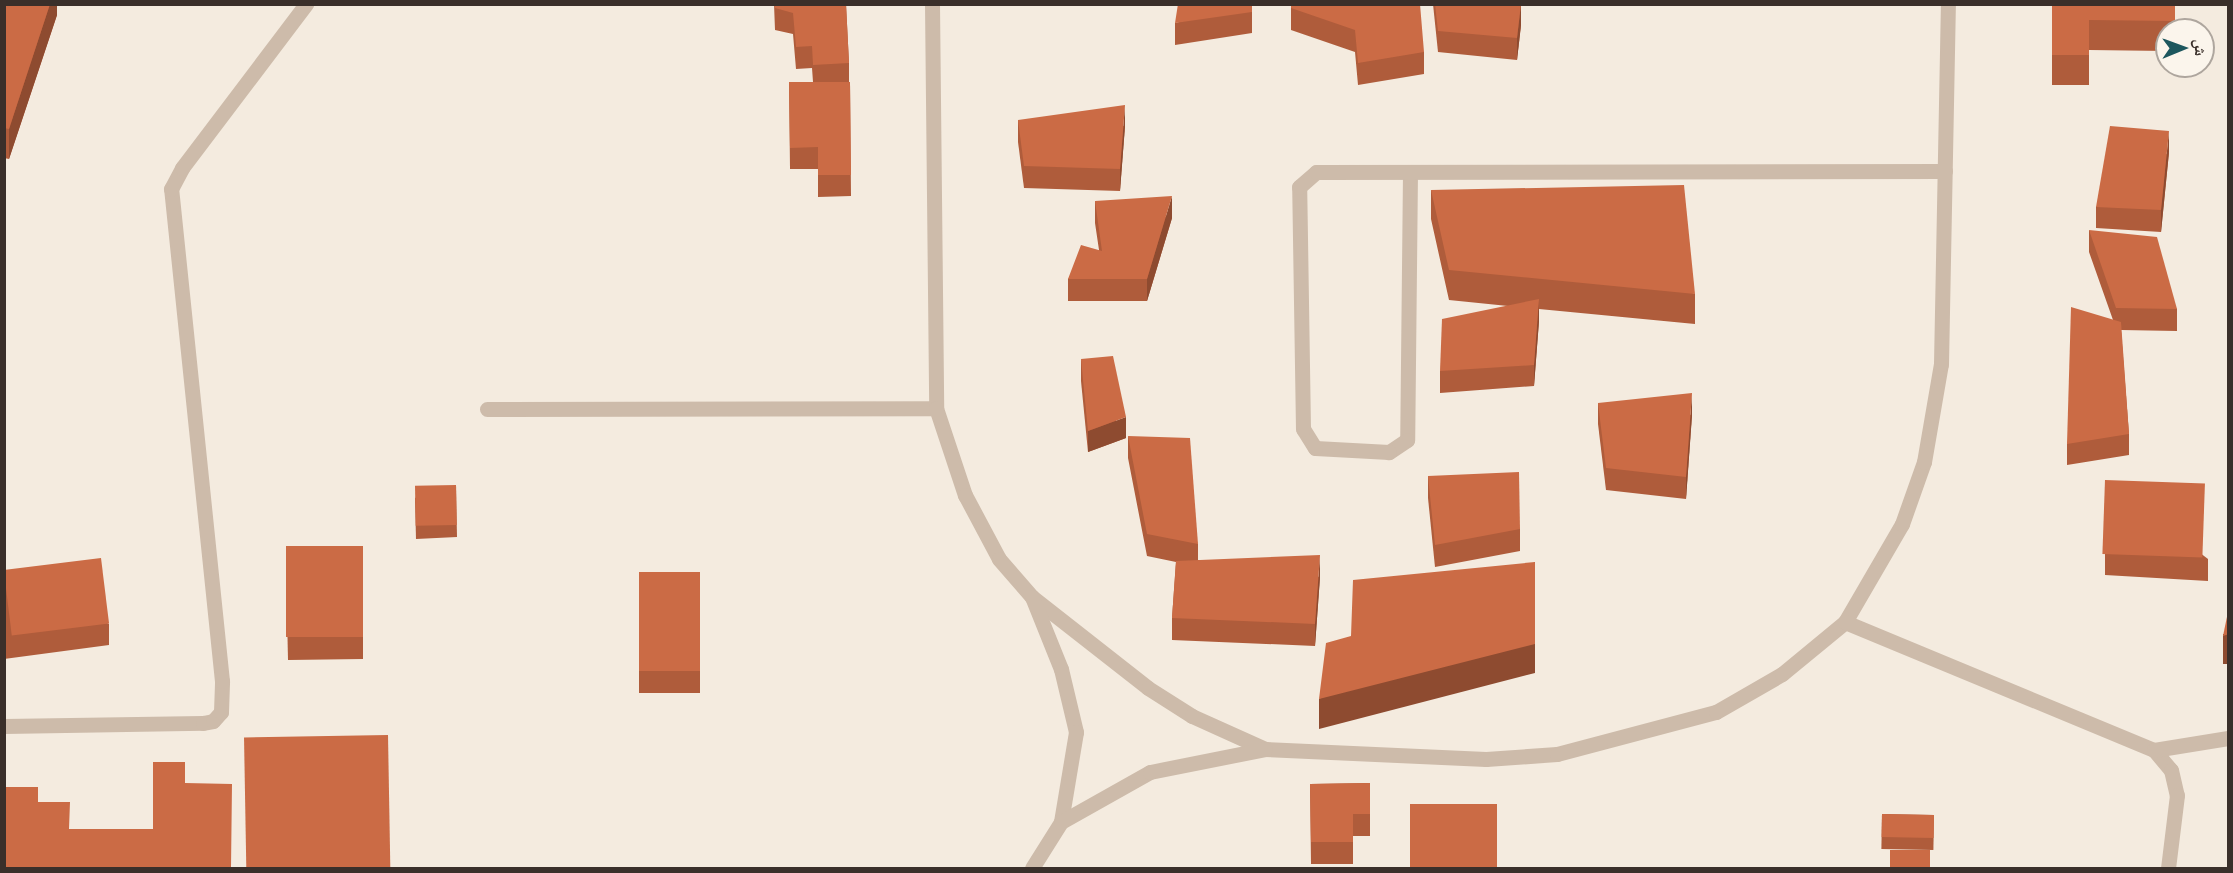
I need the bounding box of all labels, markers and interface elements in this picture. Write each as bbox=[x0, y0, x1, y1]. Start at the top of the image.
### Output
north arrow bbox=[2155, 18, 2215, 78]
text: ش bbox=[2190, 39, 2212, 56]

